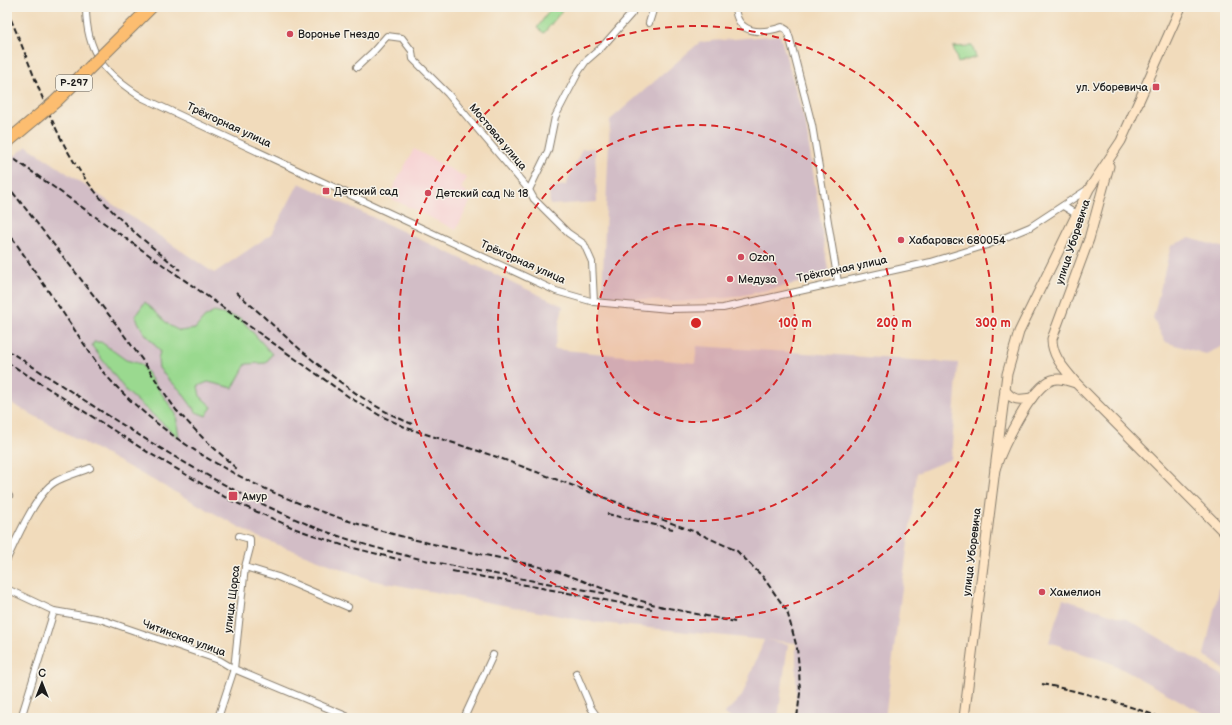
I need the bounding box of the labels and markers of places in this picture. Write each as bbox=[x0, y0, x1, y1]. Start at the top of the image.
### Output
place label: Воронье Гнездо bbox=[298, 28, 380, 41]
marker: Воронье Гнездо bbox=[285, 29, 295, 39]
place label: ул. Уборевича bbox=[1076, 81, 1148, 94]
marker: ул. Уборевича bbox=[1151, 82, 1161, 92]
place label: Детский сад bbox=[334, 185, 398, 198]
marker: Детский сад bbox=[321, 186, 331, 196]
place label: Детский сад № 18 bbox=[436, 187, 528, 200]
marker: Детский сад № 18 bbox=[423, 188, 433, 198]
place label: Хабаровск 680054 bbox=[909, 234, 1006, 247]
marker: Хабаровск 680054 bbox=[896, 235, 906, 245]
place label: Ozon bbox=[749, 251, 775, 264]
marker: Ozon bbox=[736, 252, 746, 262]
place label: Медуза bbox=[738, 273, 777, 286]
marker: Медуза bbox=[725, 274, 735, 284]
centre of rings bbox=[689, 316, 703, 330]
marker: Амур bbox=[227, 490, 239, 502]
place label: Амур bbox=[241, 490, 268, 503]
place label: Хамелион bbox=[1050, 586, 1101, 599]
marker: Хамелион bbox=[1037, 587, 1047, 597]

